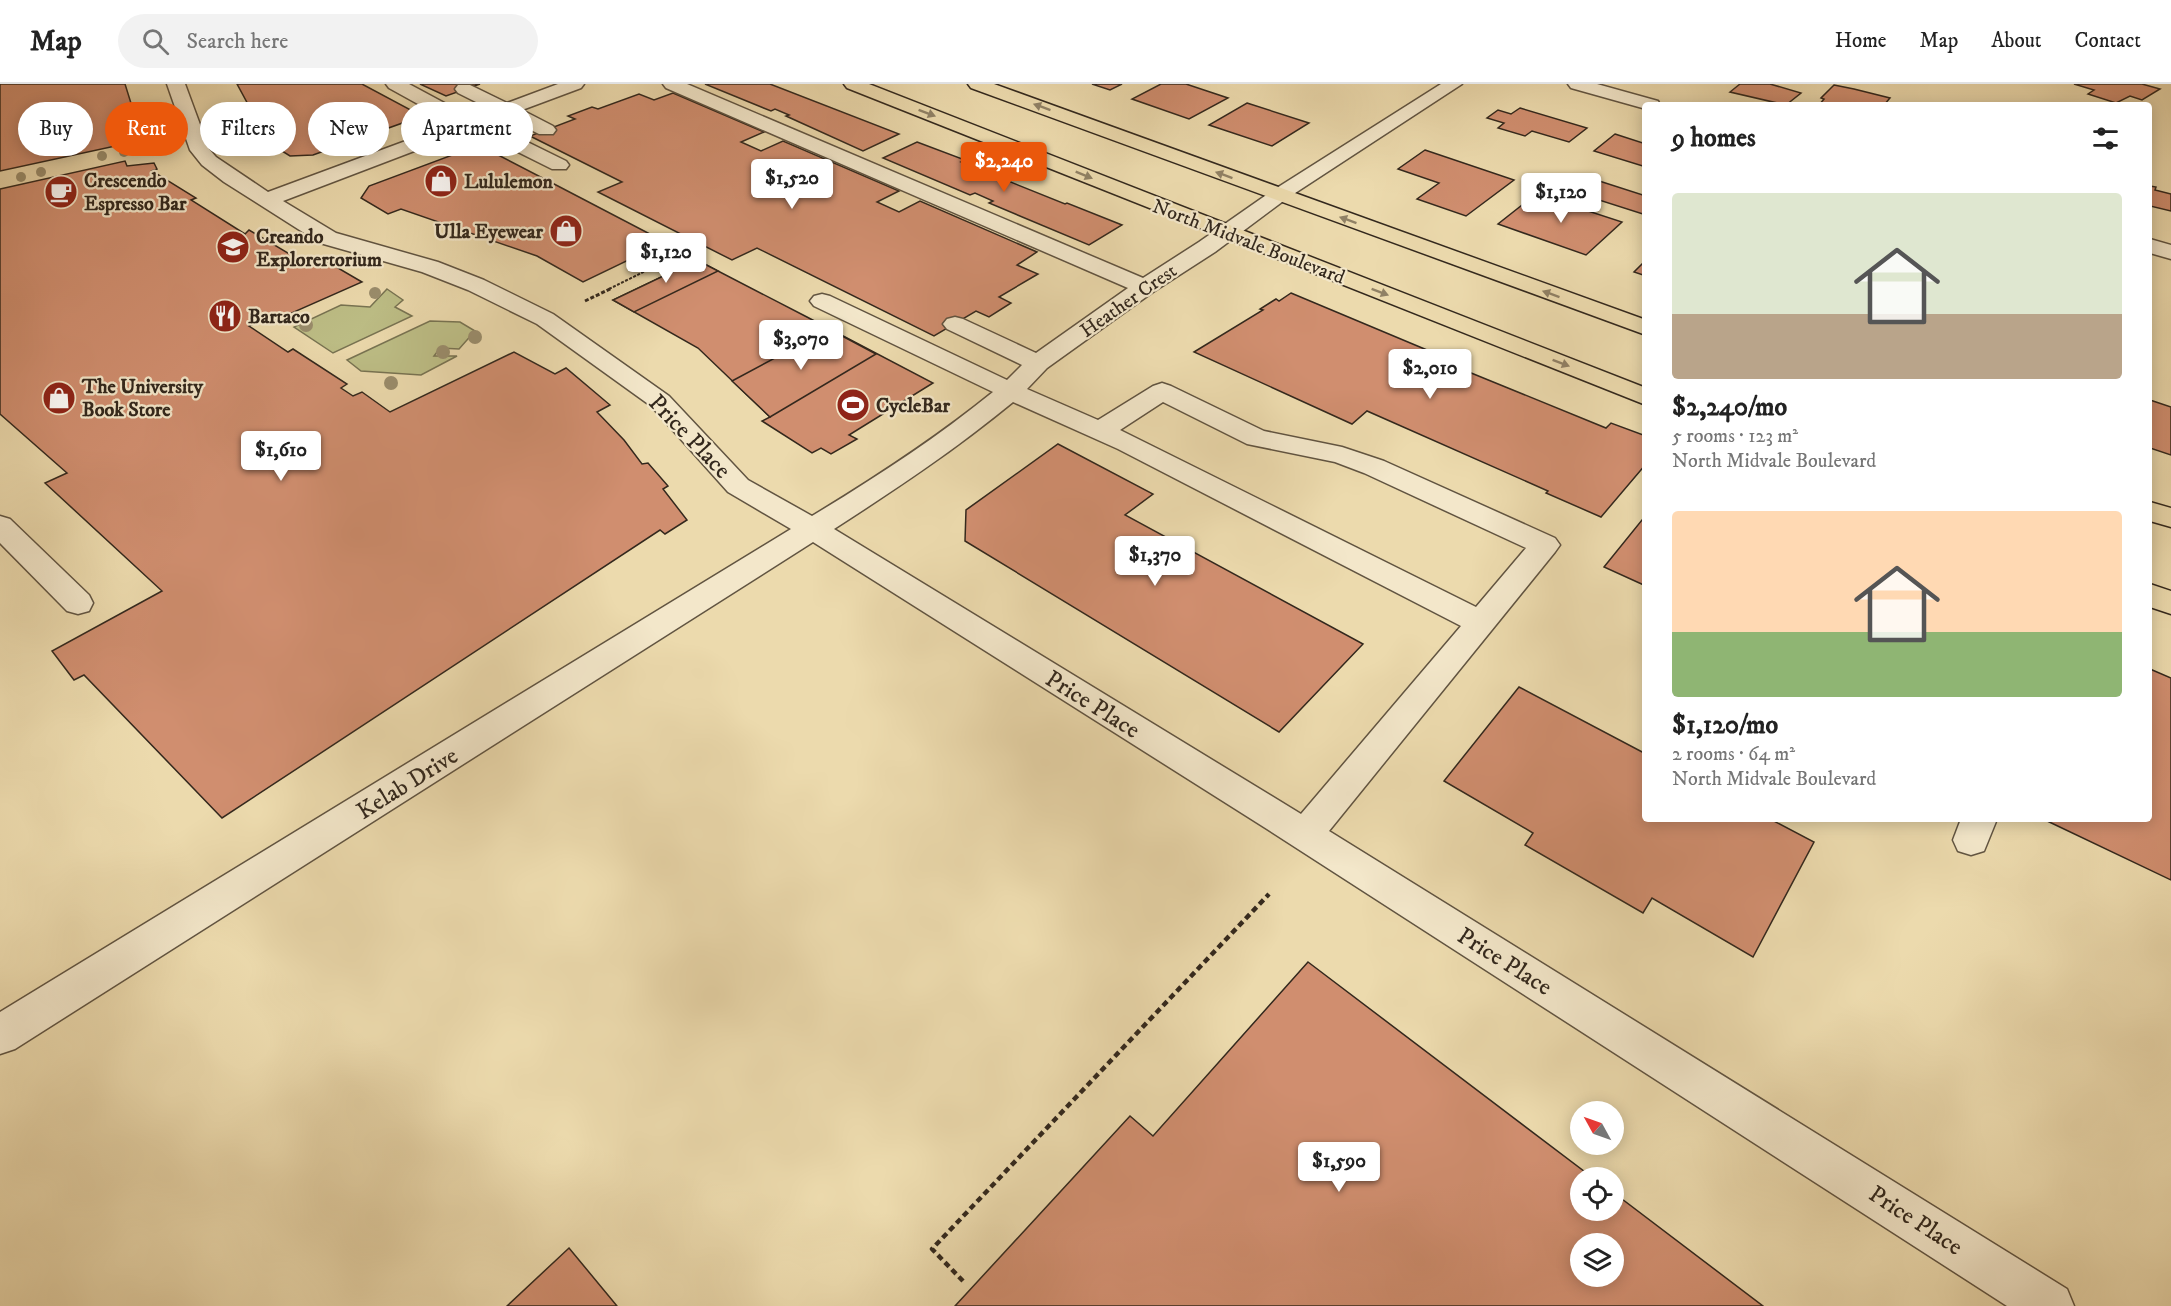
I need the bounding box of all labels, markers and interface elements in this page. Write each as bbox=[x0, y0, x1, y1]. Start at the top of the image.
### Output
search box bbox=[118, 14, 538, 68]
text: Map bbox=[30, 24, 82, 59]
icon: search bbox=[139, 25, 172, 58]
text: Search here bbox=[187, 28, 288, 55]
text: Home bbox=[1835, 28, 1887, 54]
text: Map bbox=[1920, 28, 1958, 54]
text: About bbox=[1991, 28, 2042, 54]
text: Contact bbox=[2075, 28, 2141, 54]
chip: Buy bbox=[18, 102, 93, 156]
chip: Rent bbox=[105, 102, 188, 156]
chip: Filters bbox=[200, 102, 296, 156]
chip: New bbox=[308, 102, 389, 156]
chip: Apartment bbox=[401, 102, 533, 156]
one-way arrow bbox=[1032, 102, 1050, 112]
one-way arrow bbox=[918, 109, 936, 118]
text: 9 homes bbox=[1672, 122, 1756, 155]
icon: filters bbox=[2089, 122, 2122, 155]
pin: $2,240 bbox=[955, 142, 1053, 193]
text: $2,240 bbox=[975, 149, 1033, 174]
pin: $1,520 bbox=[743, 159, 841, 210]
shop icon: Lululemon bbox=[423, 163, 459, 199]
text: $1,520 bbox=[765, 166, 819, 191]
place label: Crescendo Espresso Bar bbox=[84, 169, 187, 217]
one-way arrow bbox=[1215, 169, 1233, 179]
place label: Lululemon bbox=[464, 170, 554, 195]
one-way arrow bbox=[1075, 171, 1093, 180]
pin: $1,120 bbox=[1512, 173, 1610, 224]
cafe icon: Crescendo Espresso Bar bbox=[43, 174, 79, 210]
text: $1,120 bbox=[1535, 180, 1587, 205]
street label: North Midvale Boulevard bbox=[1149, 194, 1348, 291]
shop icon: Ulla Eyewear bbox=[548, 213, 584, 249]
one-way arrow bbox=[1339, 215, 1357, 224]
place label: Ulla Eyewear bbox=[434, 220, 544, 245]
place label: Creando Explorertorium bbox=[256, 225, 382, 273]
school or university icon: Creando Explorertorium bbox=[215, 229, 251, 265]
icon: home bbox=[1843, 232, 1951, 340]
pin: $1,120 bbox=[617, 233, 715, 284]
text: $1,120 bbox=[640, 240, 692, 265]
street label: Heather Crest bbox=[1076, 259, 1182, 344]
one-way arrow bbox=[1371, 288, 1389, 297]
one-way arrow bbox=[1542, 288, 1560, 298]
restaurant icon: Bartaco bbox=[207, 298, 243, 334]
place label: Bartaco bbox=[248, 305, 310, 330]
pin: $3,070 bbox=[752, 320, 850, 371]
text: $3,070 bbox=[773, 327, 829, 352]
pin: $2,010 bbox=[1381, 349, 1479, 400]
text: $2,010 bbox=[1402, 356, 1458, 381]
one-way arrow bbox=[1553, 359, 1571, 369]
place label: The University Book Store bbox=[81, 375, 203, 423]
shop icon: The University Book Store bbox=[41, 380, 77, 416]
sports icon: CycleBar bbox=[835, 387, 871, 423]
street label: Price Place bbox=[642, 388, 737, 485]
text: $2,240/mo bbox=[1672, 391, 1787, 424]
place label: CycleBar bbox=[876, 394, 951, 419]
text: 5 rooms · 123 m² bbox=[1672, 424, 1798, 449]
pin: $1,610 bbox=[232, 431, 330, 482]
text: $1,610 bbox=[255, 438, 307, 463]
text: North Midvale Boulevard bbox=[1672, 449, 1876, 474]
pin: $1,370 bbox=[1106, 536, 1204, 587]
text: $1,370 bbox=[1129, 543, 1181, 568]
icon: home bbox=[1843, 550, 1951, 658]
street label: Price Place bbox=[1040, 664, 1145, 746]
text: $1,120/mo bbox=[1672, 709, 1778, 742]
street label: Kelab Drive bbox=[351, 741, 464, 827]
text: 2 rooms · 64 m² bbox=[1672, 742, 1795, 767]
text: North Midvale Boulevard bbox=[1672, 767, 1876, 792]
street label: Price Place bbox=[1452, 921, 1557, 1003]
north arrow bbox=[1570, 1101, 1624, 1155]
map controls bbox=[1570, 1101, 1624, 1287]
pin: $1,590 bbox=[1290, 1142, 1388, 1193]
text: $1,590 bbox=[1312, 1149, 1366, 1174]
button: locate bbox=[1570, 1167, 1624, 1221]
street label: Price Place bbox=[1863, 1179, 1968, 1262]
button: layers bbox=[1570, 1233, 1624, 1287]

